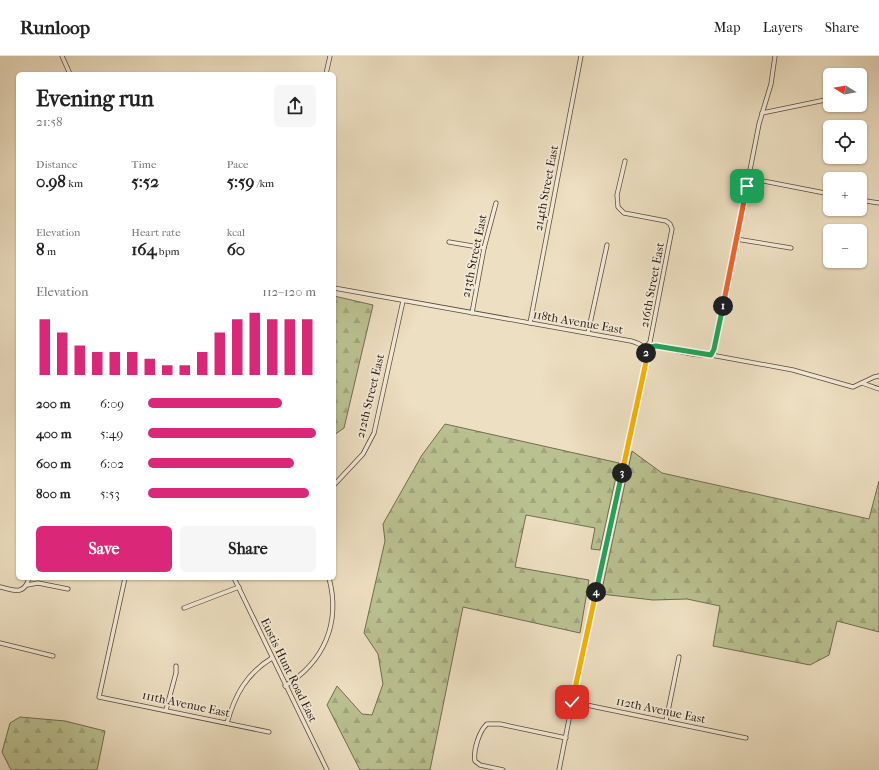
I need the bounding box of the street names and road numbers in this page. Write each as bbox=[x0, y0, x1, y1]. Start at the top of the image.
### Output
street label: 214th Street East bbox=[531, 143, 561, 232]
street label: 213th Street East bbox=[458, 212, 490, 299]
street label: 216th Street East bbox=[637, 241, 667, 329]
street label: 118th Avenue East bbox=[532, 307, 625, 337]
street label: 212th Street East bbox=[353, 352, 387, 439]
street label: Eustis Hunt Road East bbox=[258, 616, 321, 725]
street label: 111th Avenue East bbox=[141, 688, 232, 720]
street label: 112th Avenue East bbox=[615, 694, 708, 726]

